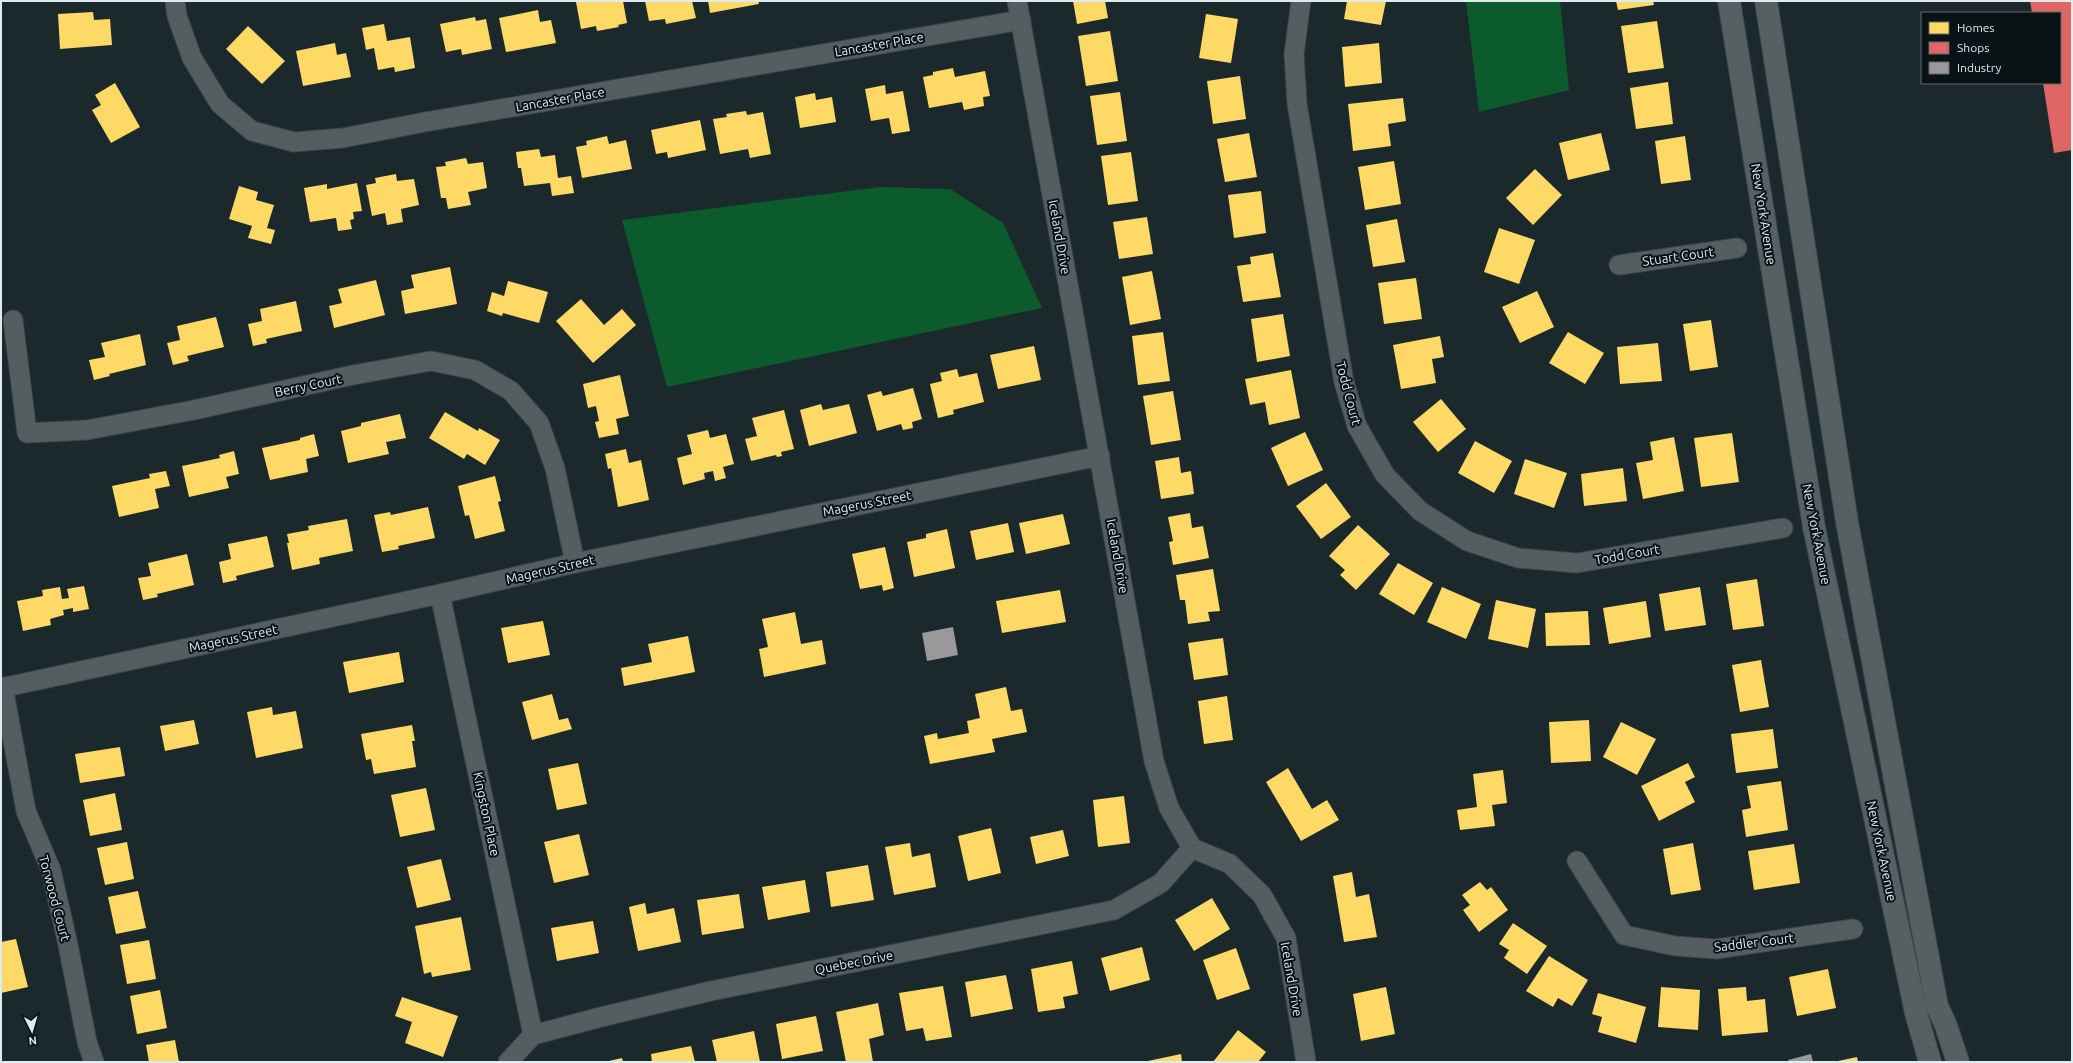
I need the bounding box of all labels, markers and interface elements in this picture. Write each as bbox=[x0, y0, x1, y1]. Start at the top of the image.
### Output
legend bbox=[1921, 12, 2061, 84]
text: Homes bbox=[1957, 21, 1995, 34]
street label: Lancaster Place bbox=[833, 29, 925, 59]
text: Shops bbox=[1957, 41, 1989, 54]
text: Industry bbox=[1957, 61, 2002, 74]
street label: Lancaster Place bbox=[514, 84, 606, 114]
street label: New York Avenue bbox=[1749, 162, 1779, 266]
street label: Iceland Drive bbox=[1047, 199, 1073, 275]
street label: Stuart Court bbox=[1641, 244, 1715, 268]
street label: Todd Court bbox=[1334, 360, 1364, 426]
street label: Berry Court bbox=[273, 371, 343, 399]
street label: New York Avenue bbox=[1800, 482, 1834, 586]
street label: Magerus Street bbox=[822, 488, 912, 518]
street label: Iceland Drive bbox=[1105, 518, 1131, 594]
street label: Todd Court bbox=[1594, 541, 1660, 567]
street label: Magerus Street bbox=[505, 552, 595, 586]
street label: Magerus Street bbox=[188, 622, 278, 654]
street label: Kingston Place bbox=[471, 770, 503, 858]
street label: New York Avenue bbox=[1865, 799, 1899, 903]
street label: Torwood Court bbox=[37, 854, 73, 942]
street label: Saddler Court bbox=[1713, 930, 1795, 954]
street label: Iceland Drive bbox=[1279, 941, 1305, 1017]
street label: Quebec Drive bbox=[814, 948, 894, 977]
north arrow bbox=[12, 1011, 52, 1051]
text: N bbox=[28, 1035, 37, 1047]

